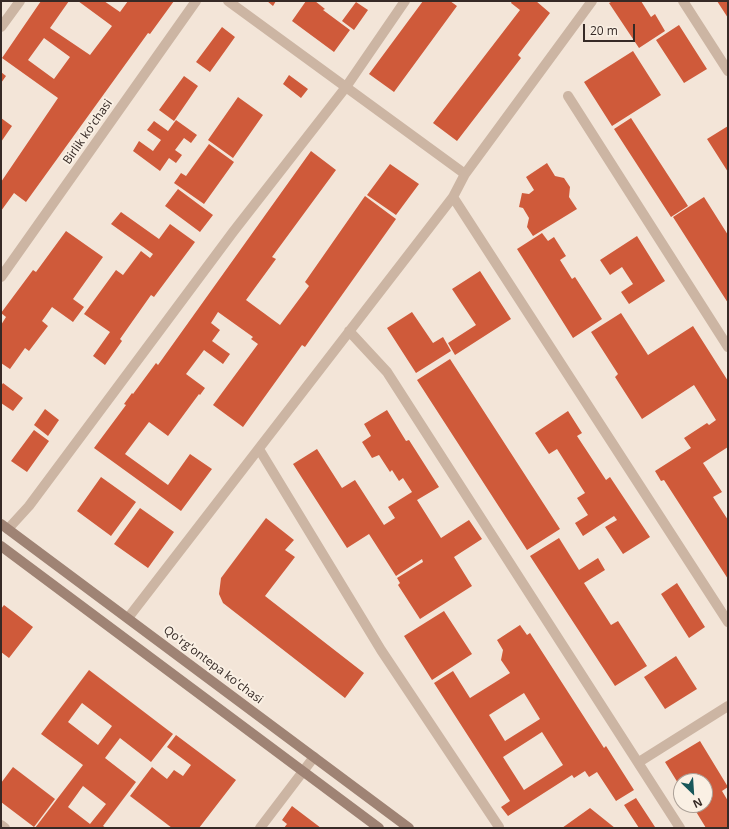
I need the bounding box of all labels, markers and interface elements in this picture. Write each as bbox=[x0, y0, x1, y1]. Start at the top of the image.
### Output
scale bar bbox=[585, 16, 637, 42]
text: 20 m bbox=[590, 22, 618, 39]
street label: Birlik koʻchasi bbox=[60, 97, 116, 167]
street label: Qoʻrgʻontepa koʻchasi bbox=[160, 623, 266, 707]
north arrow bbox=[673, 773, 713, 813]
text: N bbox=[691, 795, 705, 812]

